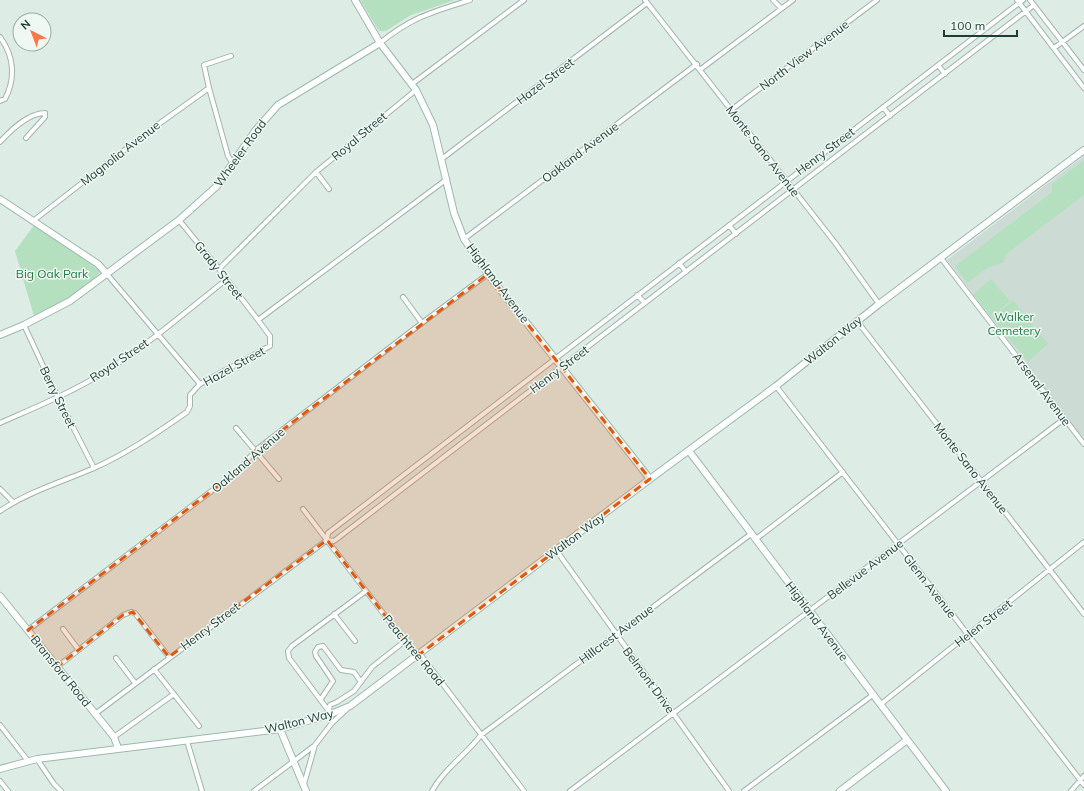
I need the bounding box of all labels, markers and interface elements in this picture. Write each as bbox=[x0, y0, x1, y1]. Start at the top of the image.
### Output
north arrow bbox=[12, 12, 52, 52]
scale bar bbox=[944, 12, 1017, 38]
text: N bbox=[18, 17, 33, 33]
street label: North View Avenue bbox=[756, 17, 852, 93]
text: 100 m bbox=[950, 18, 985, 33]
street label: Hazel Street bbox=[513, 54, 577, 108]
street label: Monte Sano Avenue bbox=[723, 102, 803, 200]
street label: Royal Street bbox=[328, 109, 390, 163]
street label: Wheeler Road bbox=[210, 116, 270, 190]
street label: Magnolia Avenue bbox=[77, 117, 163, 189]
street label: Oakland Avenue bbox=[539, 118, 621, 186]
street label: Henry Street bbox=[792, 124, 858, 178]
street label: Grady Street bbox=[191, 238, 247, 302]
street label: Highland Avenue bbox=[463, 240, 533, 326]
park label: Big Oak Park bbox=[16, 266, 89, 281]
park label: Walker Cemetery bbox=[987, 309, 1041, 338]
street label: Walton Way bbox=[801, 312, 865, 368]
street label: Royal Street bbox=[87, 335, 151, 385]
street label: Henry Street bbox=[526, 342, 592, 396]
street label: Hazel Street bbox=[201, 343, 267, 389]
street label: Arsenal Avenue bbox=[1010, 349, 1074, 429]
street label: Berry Street bbox=[37, 364, 79, 430]
street label: Monte Sano Avenue bbox=[931, 419, 1011, 517]
street label: Oakland Avenue bbox=[208, 424, 288, 496]
street label: Walton Way bbox=[543, 509, 608, 563]
street label: Bellevue Avenue bbox=[824, 535, 906, 603]
street label: Glenn Avenue bbox=[900, 551, 960, 621]
street label: Highland Avenue bbox=[782, 578, 852, 664]
street label: Helen Street bbox=[951, 596, 1015, 650]
street label: Henry Street bbox=[177, 599, 243, 653]
street label: Hillcrest Avenue bbox=[576, 601, 656, 667]
street label: Peachtree Road bbox=[380, 611, 448, 689]
street label: Bransford Road bbox=[28, 632, 94, 710]
street label: Belmont Drive bbox=[620, 644, 678, 716]
street label: Walton Way bbox=[263, 705, 335, 737]

